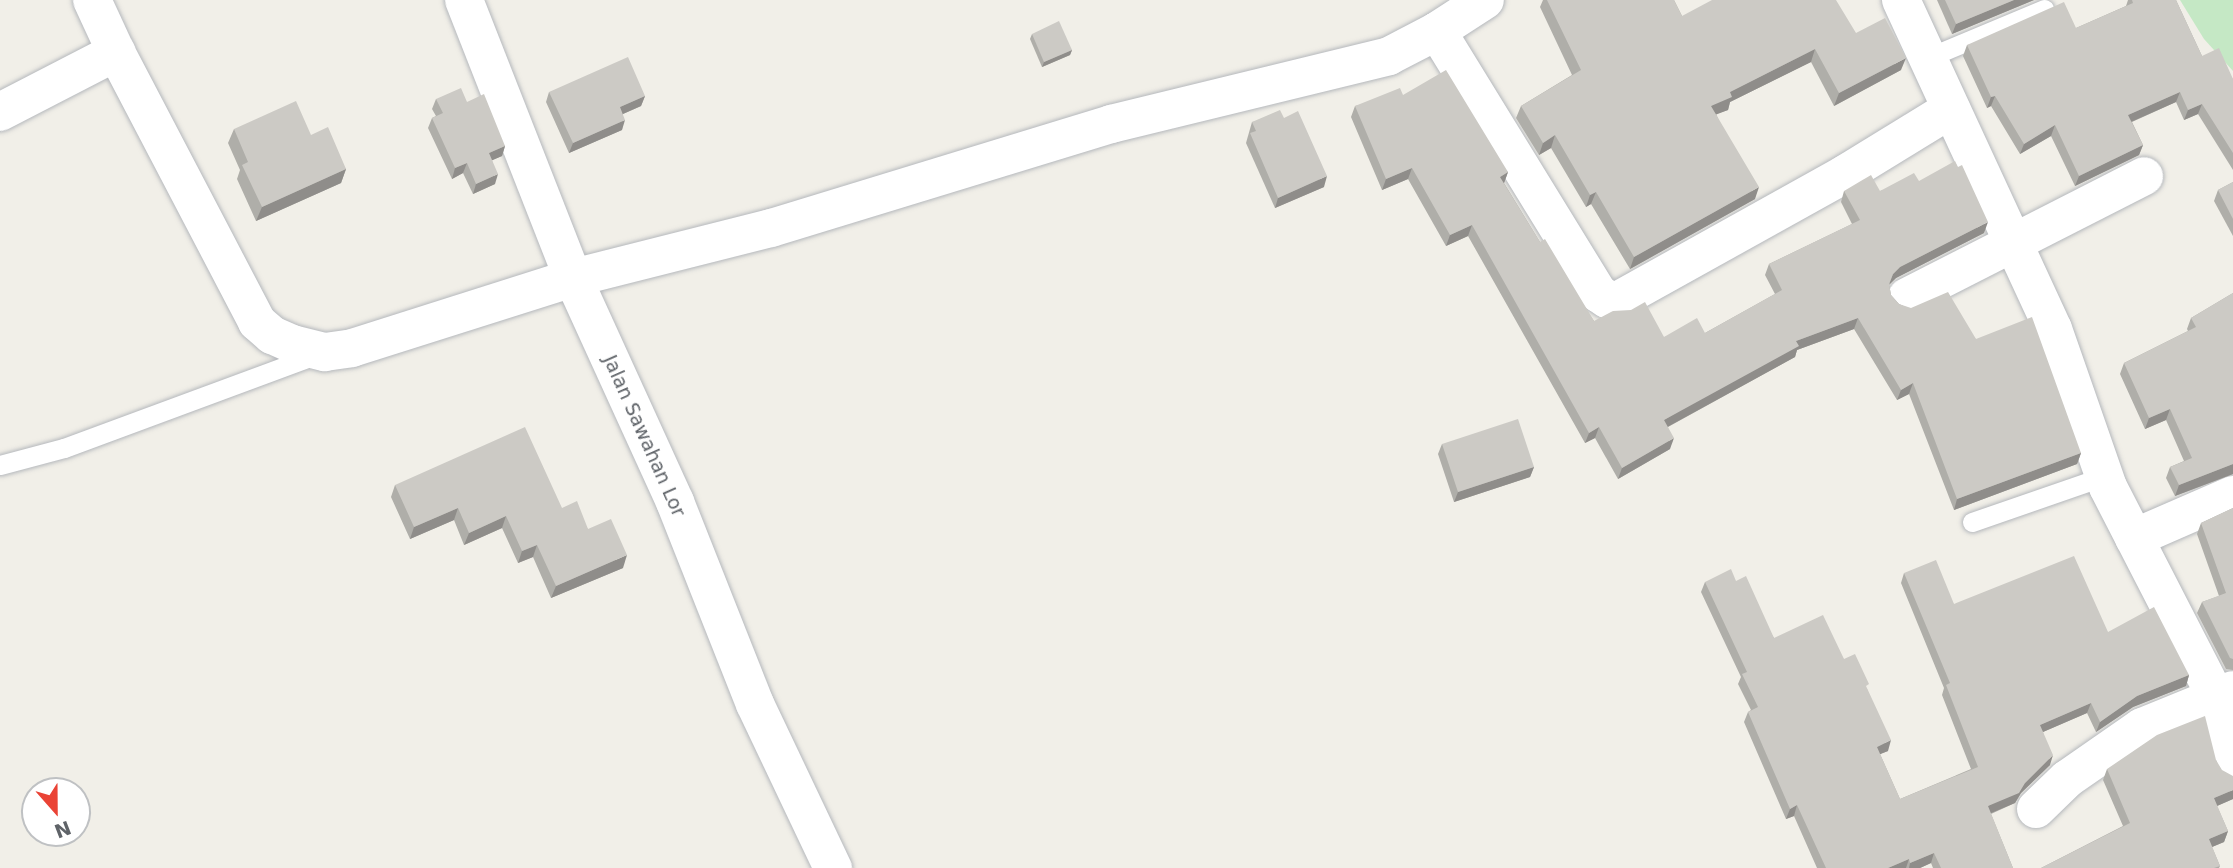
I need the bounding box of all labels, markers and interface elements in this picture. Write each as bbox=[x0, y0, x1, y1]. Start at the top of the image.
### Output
street label: Jalan Sawahan Lor bbox=[598, 352, 690, 520]
north arrow bbox=[21, 777, 91, 847]
text: N bbox=[51, 817, 74, 843]

